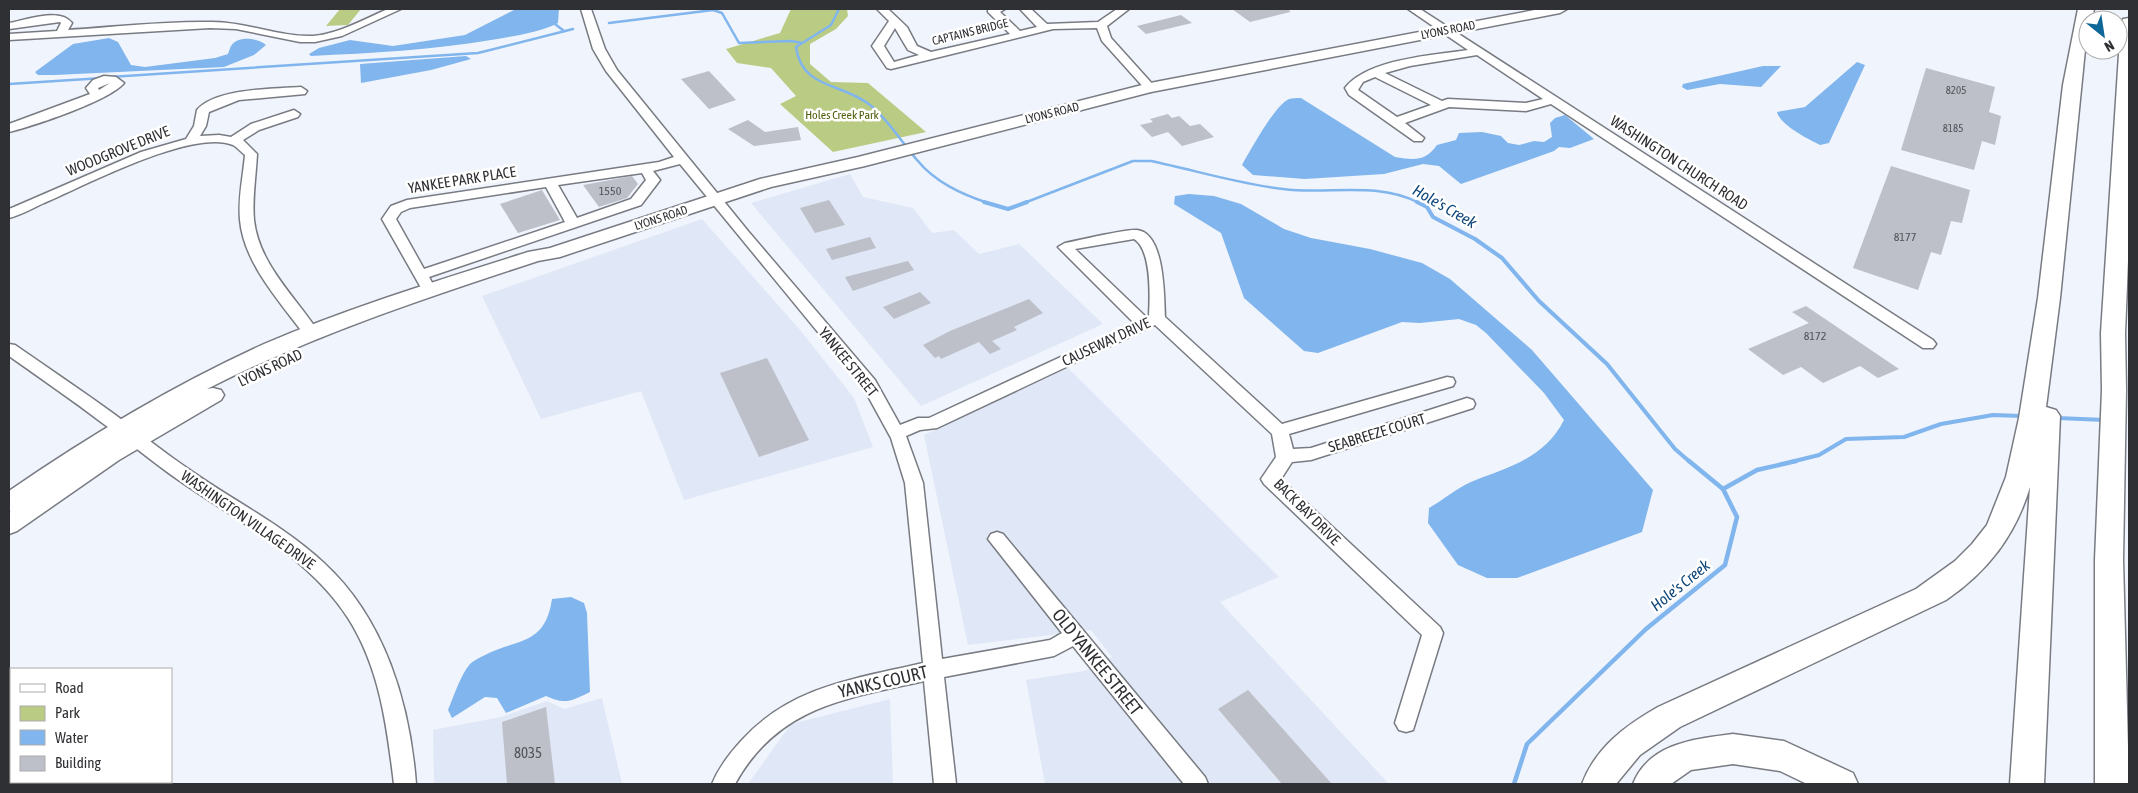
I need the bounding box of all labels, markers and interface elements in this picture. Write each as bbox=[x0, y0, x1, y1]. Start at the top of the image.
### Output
north arrow bbox=[2078, 10, 2128, 60]
street label: CAPTAINS BRIDGE bbox=[931, 16, 1009, 48]
street label: LYONS ROAD bbox=[1420, 18, 1477, 42]
text: N bbox=[2102, 37, 2117, 55]
house number: 8205 bbox=[1946, 84, 1966, 96]
street label: LYONS ROAD bbox=[1024, 99, 1081, 126]
park label: Holes Creek Park bbox=[805, 108, 880, 122]
street label: WASHINGTON CHURCH ROAD bbox=[1607, 112, 1751, 213]
street label: WOODGROVE DRIVE bbox=[64, 122, 172, 179]
house number: 8185 bbox=[1943, 122, 1963, 134]
street label: YANKEE PARK PLACE bbox=[407, 162, 518, 196]
water label: Hole's Creek bbox=[1410, 181, 1481, 232]
house number: 1550 bbox=[599, 184, 622, 198]
street label: LYONS ROAD bbox=[633, 203, 690, 233]
house number: 8177 bbox=[1894, 230, 1917, 244]
street label: CAUSEWAY DRIVE bbox=[1059, 314, 1153, 369]
street label: YANKEE STREET bbox=[815, 324, 882, 400]
house number: 8172 bbox=[1804, 329, 1826, 343]
street label: LYONS ROAD bbox=[235, 345, 305, 390]
street label: SEABREEZE COURT bbox=[1326, 410, 1428, 455]
street label: WASHINGTON VILLAGE DRIVE bbox=[178, 467, 319, 573]
street label: BACK BAY DRIVE bbox=[1271, 475, 1344, 549]
water label: Hole's Creek bbox=[1647, 555, 1714, 614]
street label: OLD YANKEE STREET bbox=[1048, 604, 1147, 719]
street label: YANKS COURT bbox=[836, 661, 930, 702]
legend bbox=[10, 668, 172, 783]
text: Road bbox=[55, 679, 84, 696]
text: Park bbox=[55, 704, 80, 721]
text: Water bbox=[55, 729, 88, 746]
house number: 8035 bbox=[514, 744, 542, 761]
text: Building bbox=[55, 754, 101, 771]

